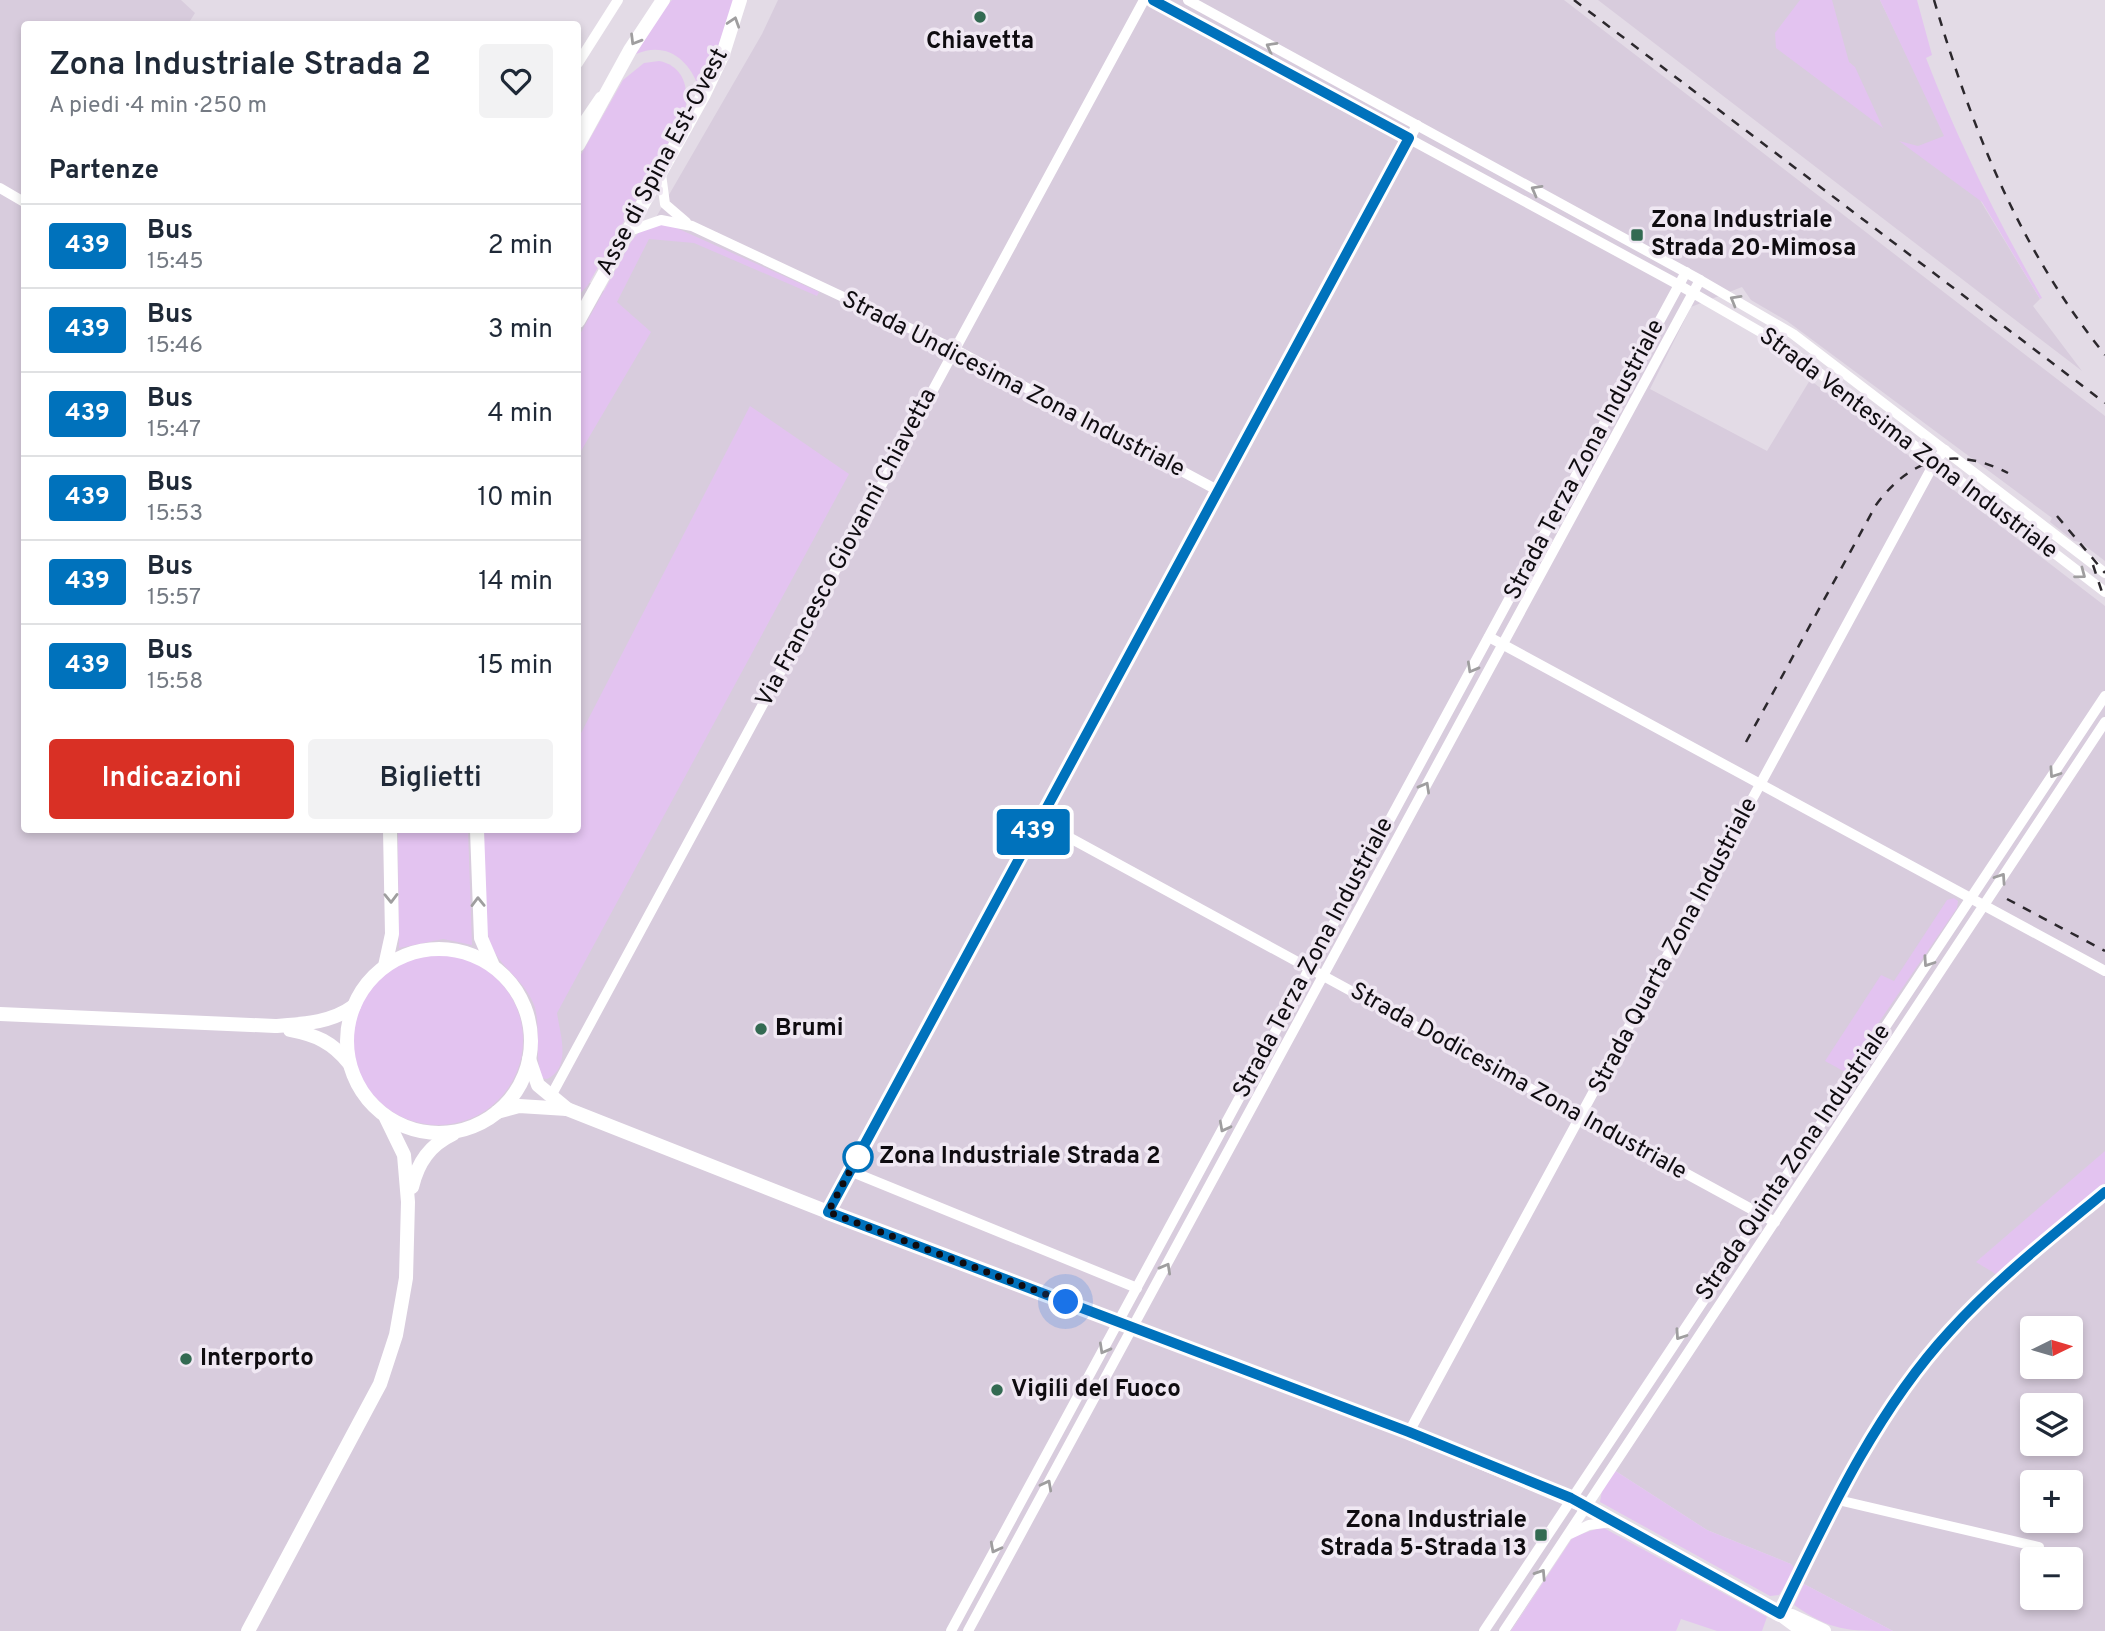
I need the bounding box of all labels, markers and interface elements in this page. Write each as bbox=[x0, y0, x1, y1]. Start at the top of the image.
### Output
marker: Chiavetta bbox=[972, 9, 988, 25]
one-way arrow bbox=[725, 16, 740, 28]
place label: Chiavetta bbox=[926, 27, 1034, 57]
one-way arrow bbox=[631, 33, 644, 46]
one-way arrow bbox=[1266, 42, 1278, 55]
street label: Asse di Spina Est-Ovest bbox=[590, 43, 736, 281]
button: heart bbox=[479, 44, 553, 118]
text: Zona Industriale Strada 2 bbox=[49, 45, 431, 87]
text: A piedi · 4 min · 250 m bbox=[49, 92, 267, 121]
text: Partenze bbox=[49, 155, 159, 188]
one-way arrow bbox=[1531, 185, 1543, 198]
place label: Zona Industriale Strada 20-Mimosa bbox=[1651, 206, 1856, 264]
text: Bus bbox=[147, 215, 193, 248]
marker: Zona Industriale Strada 20-Mimosa bbox=[1629, 227, 1645, 243]
text: 2 min bbox=[488, 230, 553, 263]
text: 439 bbox=[65, 231, 110, 261]
text: 15:45 bbox=[147, 248, 204, 277]
street label: Strada Undicesima Zona Industriale bbox=[836, 285, 1190, 485]
one-way arrow bbox=[1729, 295, 1742, 308]
text: Bus bbox=[147, 299, 193, 332]
text: 3 min bbox=[488, 314, 553, 347]
text: 439 bbox=[65, 315, 110, 345]
street label: Strada Terza Zona Industriale bbox=[1498, 315, 1672, 605]
street label: Strada Ventesima Zona Industriale bbox=[1753, 322, 2063, 566]
text: 15:46 bbox=[147, 332, 203, 361]
text: Bus bbox=[147, 383, 193, 416]
street label: Via Francesco Giovanni Chiavetta bbox=[750, 383, 944, 713]
text: 4 min bbox=[487, 398, 553, 431]
text: 439 bbox=[65, 399, 110, 429]
text: 15:47 bbox=[147, 416, 201, 445]
text: Bus bbox=[147, 467, 193, 500]
text: 10 min bbox=[477, 482, 553, 515]
text: 439 bbox=[65, 483, 110, 513]
text: 15:53 bbox=[147, 500, 203, 529]
text: Bus bbox=[147, 551, 193, 584]
text: 14 min bbox=[478, 566, 553, 599]
one-way arrow bbox=[2074, 566, 2086, 578]
text: 439 bbox=[65, 567, 110, 597]
text: 15:57 bbox=[147, 584, 201, 613]
text: Bus bbox=[147, 635, 193, 668]
text: 15 min bbox=[478, 650, 553, 683]
text: 439 bbox=[65, 651, 110, 681]
one-way arrow bbox=[1467, 661, 1480, 673]
text: 15:58 bbox=[147, 668, 203, 697]
button: Indicazioni bbox=[49, 739, 294, 819]
button: Biglietti bbox=[308, 739, 553, 819]
one-way arrow bbox=[2049, 765, 2062, 778]
one-way arrow bbox=[1417, 782, 1430, 794]
street label: Strada Quarta Zona Industriale bbox=[1583, 793, 1765, 1099]
line badge: 439 bbox=[993, 809, 1073, 855]
street label: Strada Terza Zona Industriale bbox=[1227, 813, 1401, 1103]
text: 439 bbox=[1011, 817, 1055, 847]
one-way arrow bbox=[1993, 873, 2006, 886]
one-way arrow bbox=[384, 892, 399, 903]
one-way arrow bbox=[471, 896, 486, 907]
one-way arrow bbox=[1923, 955, 1936, 968]
street label: Strada Dodicesima Zona Industriale bbox=[1344, 977, 1692, 1187]
place label: Brumi bbox=[775, 1014, 844, 1044]
street label: Strada Quinta Zona Industriale bbox=[1690, 1019, 1898, 1307]
marker: Brumi bbox=[753, 1021, 769, 1037]
one-way arrow bbox=[1218, 1120, 1232, 1132]
marker: Zona Industriale Strada 2 bbox=[843, 1142, 873, 1172]
place label: Zona Industriale Strada 2 bbox=[879, 1142, 1161, 1172]
one-way arrow bbox=[1158, 1262, 1171, 1275]
your location bbox=[1048, 1284, 1083, 1319]
north arrow bbox=[2020, 1316, 2082, 1379]
map controls bbox=[2020, 1316, 2083, 1610]
one-way arrow bbox=[1675, 1328, 1688, 1341]
one-way arrow bbox=[1099, 1341, 1112, 1354]
place label: Interporto bbox=[200, 1344, 314, 1374]
marker: Interporto bbox=[178, 1351, 194, 1367]
place label: Vigili del Fuoco bbox=[1011, 1375, 1181, 1405]
marker: Vigili del Fuoco bbox=[989, 1382, 1005, 1398]
button: layers bbox=[2020, 1393, 2083, 1456]
button: + bbox=[2020, 1470, 2083, 1533]
one-way arrow bbox=[1039, 1480, 1053, 1492]
place label: Zona Industriale Strada 5-Strada 13 bbox=[1320, 1506, 1527, 1564]
marker: Zona Industriale Strada 5-Strada 13 bbox=[1533, 1527, 1549, 1543]
one-way arrow bbox=[990, 1541, 1003, 1554]
button: − bbox=[2020, 1547, 2083, 1610]
one-way arrow bbox=[1533, 1569, 1546, 1582]

